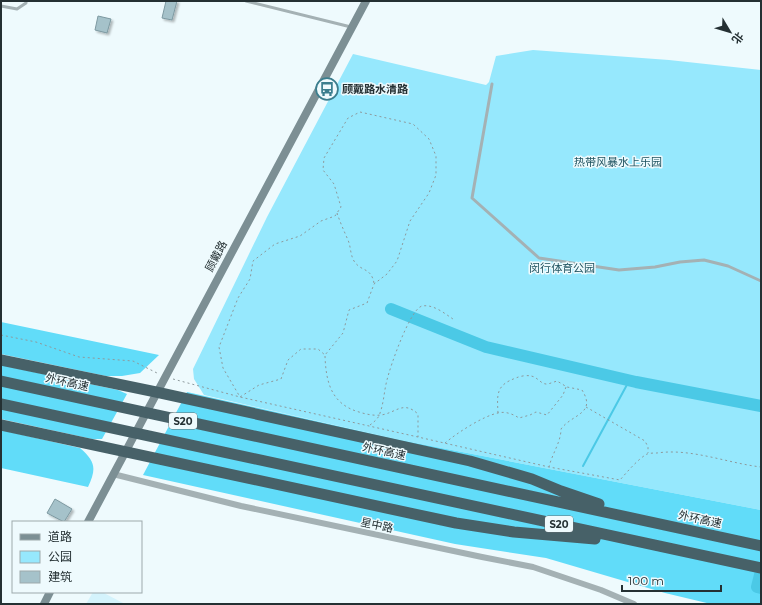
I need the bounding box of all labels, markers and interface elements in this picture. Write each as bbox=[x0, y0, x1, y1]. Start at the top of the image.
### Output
north arrow bbox=[710, 12, 750, 52]
text: 北 bbox=[729, 30, 747, 47]
bus stop icon: 顾戴路水清路 bbox=[314, 76, 340, 102]
place label: 顾戴路水清路 bbox=[342, 82, 409, 96]
park label: 热带风暴水上乐园 bbox=[574, 155, 662, 169]
street label: 顾戴路 bbox=[202, 238, 230, 274]
park label: 闵行体育公园 bbox=[529, 261, 595, 275]
street label: 外环高速 bbox=[44, 371, 90, 393]
road number: S20 bbox=[169, 413, 197, 429]
street label: 外环高速 bbox=[361, 440, 407, 462]
street label: 外环高速 bbox=[677, 508, 723, 530]
street label: 星中路 bbox=[359, 515, 395, 535]
road number: S20 bbox=[545, 516, 573, 532]
legend bbox=[12, 521, 142, 593]
text: 道路 bbox=[48, 529, 72, 544]
text: 公园 bbox=[48, 549, 72, 564]
scale bar bbox=[622, 567, 721, 593]
text: 建筑 bbox=[48, 569, 72, 584]
text: 100 m bbox=[628, 573, 664, 588]

